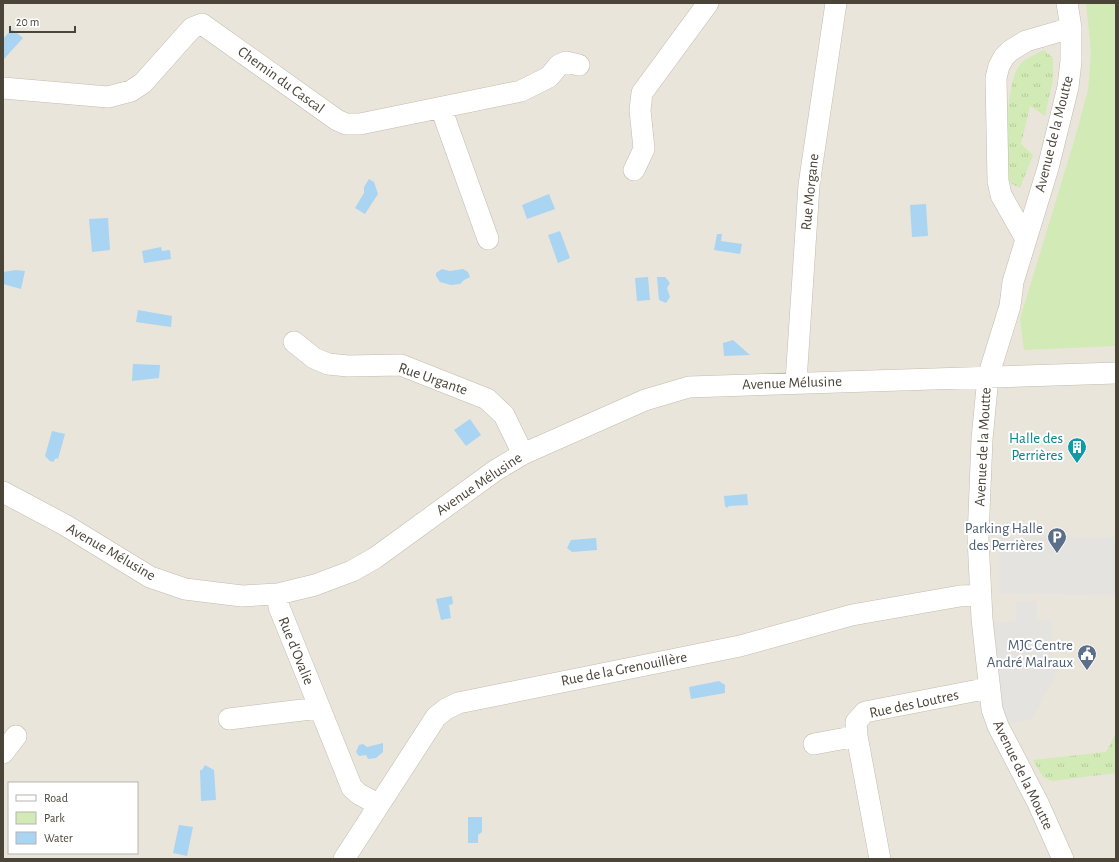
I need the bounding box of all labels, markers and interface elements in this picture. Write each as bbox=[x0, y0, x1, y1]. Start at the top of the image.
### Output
scale bar bbox=[10, 8, 75, 34]
text: 20 m bbox=[16, 16, 39, 28]
street label: Chemin du Cascal bbox=[235, 44, 327, 116]
street label: Avenue de la Moutte bbox=[1032, 74, 1076, 194]
street label: Rue Morgane bbox=[799, 153, 822, 231]
street label: Rue Urgante bbox=[396, 360, 470, 398]
street label: Avenue Mélusine bbox=[742, 374, 842, 392]
street label: Avenue de la Moutte bbox=[972, 387, 994, 507]
place label: Halle des Perrières bbox=[1009, 431, 1063, 463]
building icon: Halle des Perrières bbox=[1066, 436, 1088, 464]
street label: Avenue Mélusine bbox=[433, 450, 525, 518]
street label: Avenue Mélusine bbox=[64, 521, 158, 583]
place label: Parking Halle des Perrières bbox=[965, 521, 1043, 553]
parking icon: Parking Halle des Perrières bbox=[1046, 526, 1068, 554]
street label: Rue d'Ovalie bbox=[276, 615, 316, 687]
place label: MJC Centre André Malraux bbox=[987, 638, 1073, 670]
public building icon: MJC Centre André Malraux bbox=[1076, 643, 1098, 671]
street label: Rue de la Grenouillère bbox=[560, 649, 688, 689]
street label: Rue des Loutres bbox=[868, 687, 960, 721]
street label: Avenue de la Moutte bbox=[990, 718, 1056, 832]
legend bbox=[8, 782, 138, 854]
text: Road bbox=[44, 792, 68, 804]
text: Park bbox=[44, 812, 65, 824]
text: Water bbox=[44, 832, 73, 844]

